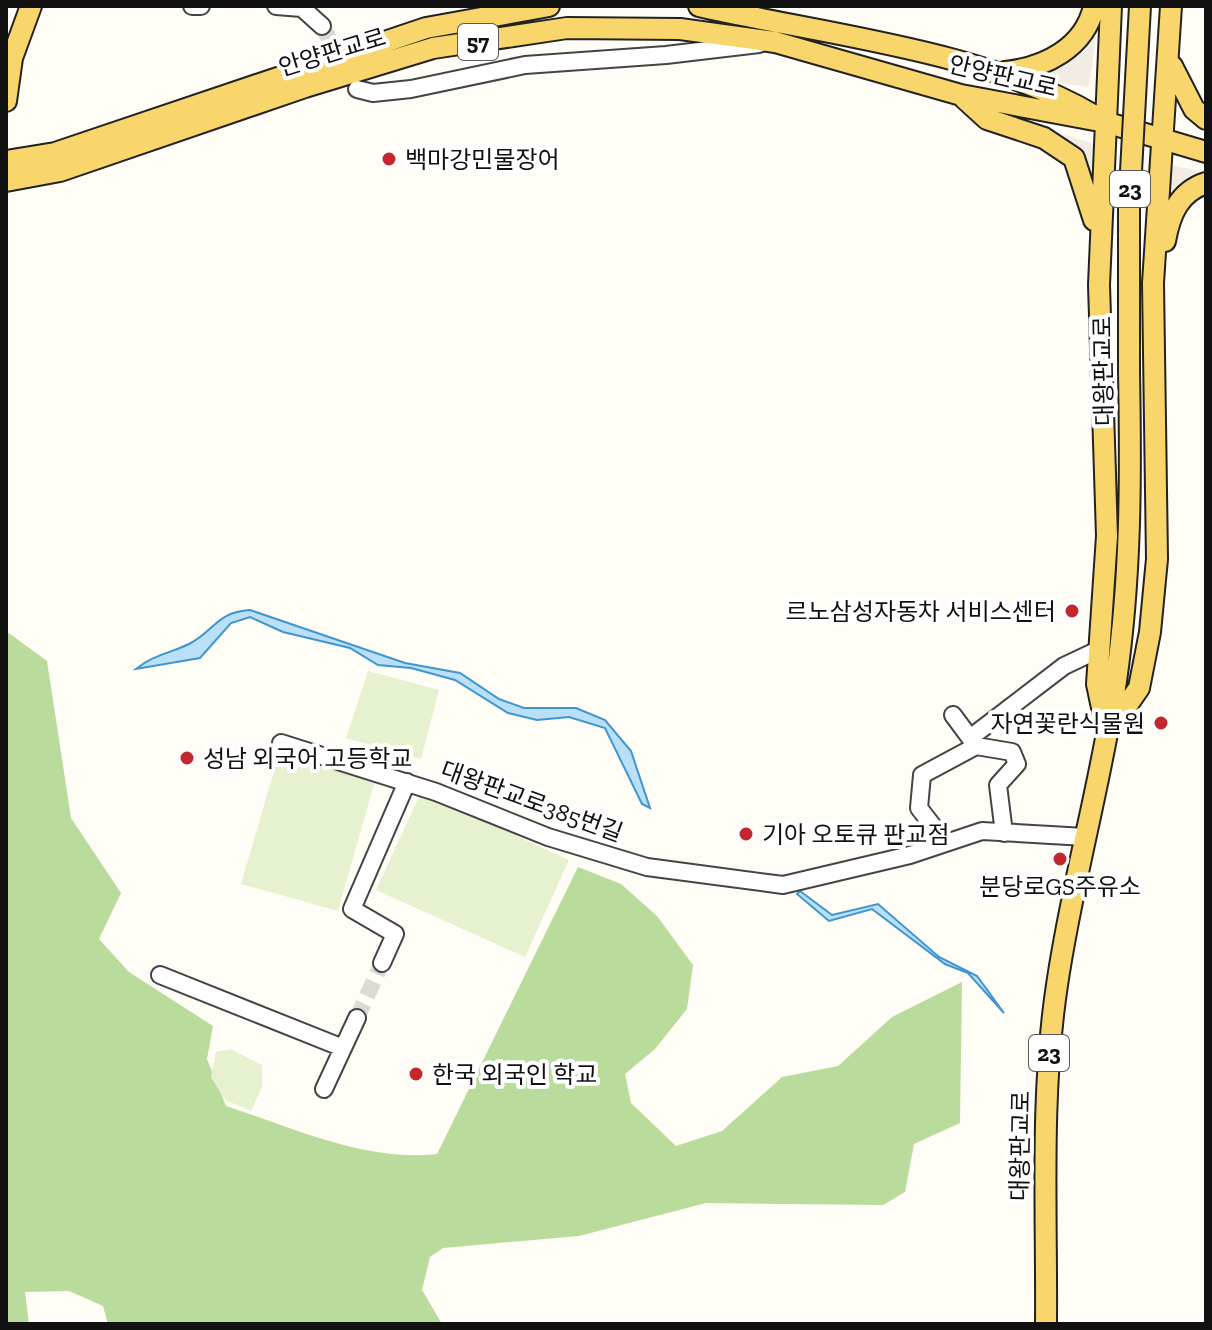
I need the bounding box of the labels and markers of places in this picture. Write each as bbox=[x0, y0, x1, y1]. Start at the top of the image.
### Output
place label: 백마강민물장어 bbox=[405, 145, 560, 174]
marker: 백마강민물장어 bbox=[380, 150, 398, 168]
place label: 르노삼성자동차 서비스센터 bbox=[786, 597, 1056, 626]
marker: 르노삼성자동차 서비스센터 bbox=[1063, 602, 1081, 620]
place label: 자연꽃란식물원 bbox=[990, 709, 1145, 738]
marker: 자연꽃란식물원 bbox=[1152, 714, 1170, 732]
place label: 성남 외국어 고등학교 bbox=[203, 744, 413, 773]
marker: 성남 외국어 고등학교 bbox=[178, 749, 196, 767]
place label: 기아 오토큐 판교점 bbox=[762, 820, 950, 849]
marker: 기아 오토큐 판교점 bbox=[737, 825, 755, 843]
marker: 분당로GS주유소 bbox=[1051, 850, 1069, 868]
place label: 분당로GS주유소 bbox=[979, 872, 1141, 901]
place label: 한국 외국인 학교 bbox=[432, 1060, 597, 1089]
marker: 한국 외국인 학교 bbox=[407, 1065, 425, 1083]

